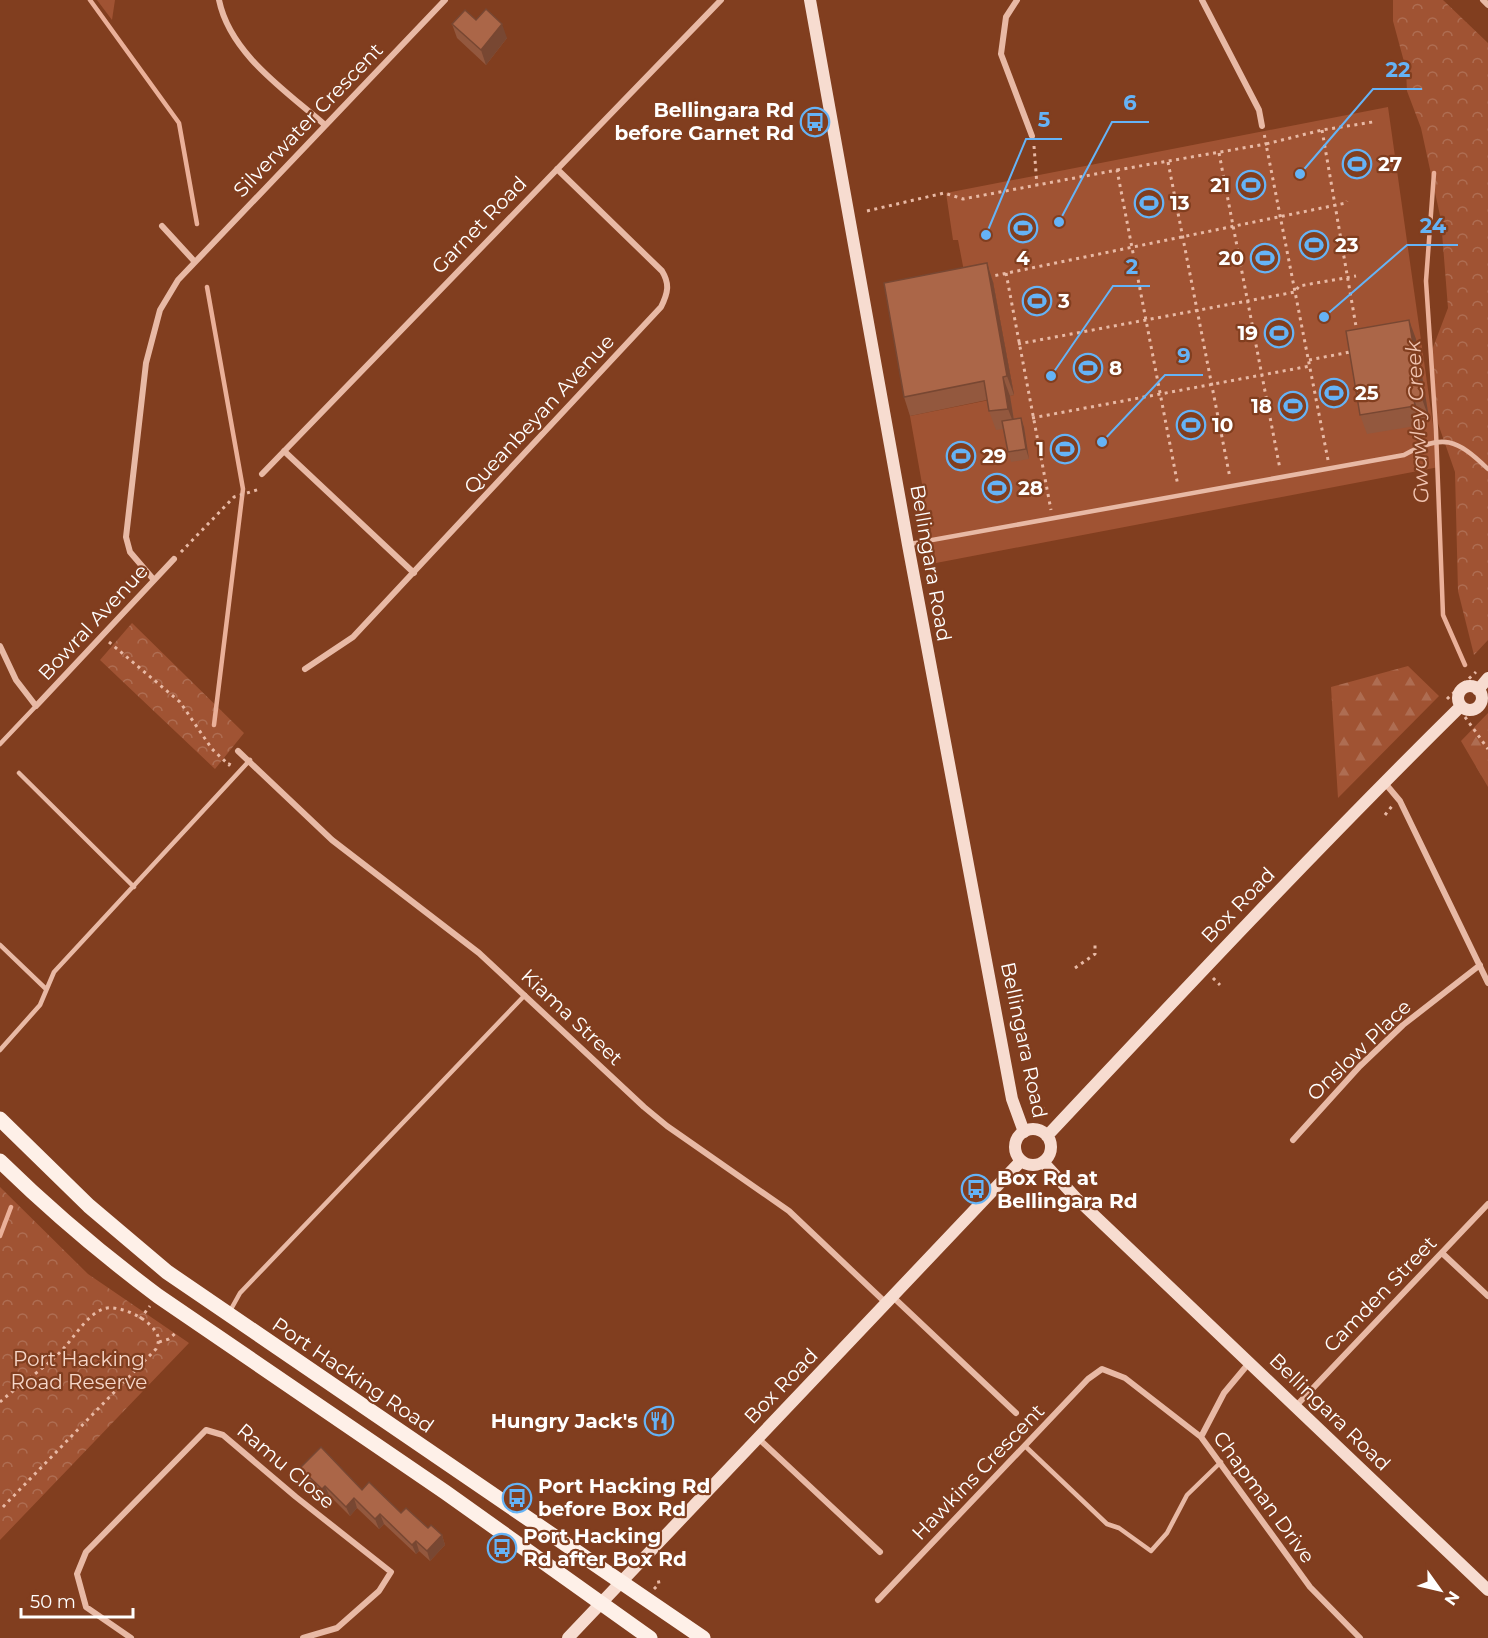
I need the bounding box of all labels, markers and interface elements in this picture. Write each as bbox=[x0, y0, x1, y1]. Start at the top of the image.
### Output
street label: Silverwater Crescent bbox=[228, 38, 388, 202]
callout: 22 bbox=[1373, 50, 1422, 89]
text: 22 bbox=[1386, 57, 1410, 82]
callout: 6 bbox=[1112, 83, 1149, 122]
text: 6 bbox=[1123, 90, 1137, 115]
place label: Bellingara Rd before Garnet Rd bbox=[614, 98, 794, 145]
callout: 5 bbox=[1026, 100, 1062, 139]
bus stop icon: Bellingara Rd before Garnet Rd bbox=[799, 106, 831, 138]
text: 5 bbox=[1038, 107, 1050, 132]
sports icon: 27 bbox=[1341, 148, 1373, 180]
place label: 27 bbox=[1378, 152, 1402, 176]
sports icon: 21 bbox=[1235, 169, 1267, 201]
street label: Garnet Road bbox=[426, 171, 532, 279]
place label: 21 bbox=[1210, 173, 1230, 197]
sports icon: 13 bbox=[1133, 187, 1165, 219]
place label: 13 bbox=[1170, 191, 1190, 215]
callout: 24 bbox=[1407, 206, 1458, 245]
sports icon: 4 bbox=[1007, 212, 1039, 244]
text: 24 bbox=[1420, 213, 1447, 238]
sports icon: 23 bbox=[1298, 229, 1330, 261]
place label: 23 bbox=[1335, 233, 1359, 257]
sports icon: 20 bbox=[1249, 242, 1281, 274]
place label: 4 bbox=[1016, 246, 1030, 270]
place label: 20 bbox=[1219, 246, 1244, 270]
callout: 2 bbox=[1113, 247, 1150, 286]
text: 2 bbox=[1126, 254, 1138, 279]
sports icon: 3 bbox=[1021, 285, 1053, 317]
place label: 3 bbox=[1057, 289, 1070, 313]
sports icon: 19 bbox=[1263, 317, 1295, 349]
place label: 19 bbox=[1237, 321, 1258, 345]
street label: Queanbeyan Avenue bbox=[459, 329, 619, 499]
callout: 9 bbox=[1165, 336, 1203, 375]
water label: Gwawley Creek bbox=[1400, 338, 1434, 504]
text: 9 bbox=[1177, 343, 1191, 368]
sports icon: 8 bbox=[1072, 352, 1104, 384]
place label: 8 bbox=[1109, 356, 1122, 380]
sports icon: 25 bbox=[1318, 377, 1350, 409]
place label: 25 bbox=[1355, 381, 1379, 405]
sports icon: 18 bbox=[1277, 390, 1309, 422]
place label: 18 bbox=[1251, 394, 1272, 418]
sports icon: 10 bbox=[1175, 409, 1207, 441]
place label: 10 bbox=[1212, 413, 1233, 437]
sports icon: 1 bbox=[1049, 433, 1081, 465]
place label: 1 bbox=[1036, 437, 1044, 461]
sports icon: 29 bbox=[945, 440, 977, 472]
place label: 29 bbox=[982, 444, 1007, 468]
sports icon: 28 bbox=[981, 472, 1013, 504]
place label: 28 bbox=[1018, 476, 1043, 500]
street label: Bellingara Road bbox=[905, 483, 957, 643]
street label: Bowral Avenue bbox=[33, 559, 153, 685]
street label: Box Road bbox=[1196, 862, 1280, 948]
street label: Bellingara Road bbox=[996, 960, 1052, 1120]
street label: Kiama Street bbox=[516, 964, 628, 1070]
street label: Onslow Place bbox=[1302, 994, 1416, 1106]
place label: Box Rd at Bellingara Rd bbox=[997, 1166, 1138, 1213]
bus stop icon: Box Rd at Bellingara Rd bbox=[960, 1173, 992, 1205]
street label: Camden Street bbox=[1319, 1231, 1441, 1357]
street label: Port Hacking Road bbox=[268, 1312, 438, 1438]
street label: Box Road bbox=[739, 1343, 823, 1429]
park label: Port Hacking Road Reserve bbox=[11, 1347, 147, 1394]
street label: Bellingara Road bbox=[1265, 1348, 1395, 1476]
street label: Hawkins Crescent bbox=[907, 1399, 1049, 1545]
restaurant icon: Hungry Jack's bbox=[643, 1405, 675, 1437]
place label: Hungry Jack's bbox=[491, 1409, 638, 1433]
street label: Ramu Close bbox=[232, 1418, 340, 1514]
street label: Chapman Drive bbox=[1208, 1426, 1320, 1568]
place label: Port Hacking Rd before Box Rd bbox=[538, 1474, 710, 1521]
bus stop icon: Port Hacking Rd before Box Rd bbox=[501, 1482, 533, 1514]
place label: Port Hacking Rd after Box Rd bbox=[523, 1524, 687, 1571]
bus stop icon: Port Hacking Rd after Box Rd bbox=[486, 1532, 518, 1564]
north arrow bbox=[1410, 1560, 1470, 1620]
scale bar bbox=[21, 1581, 134, 1619]
text: N bbox=[1441, 1587, 1464, 1609]
text: 50 m bbox=[30, 1591, 76, 1613]

